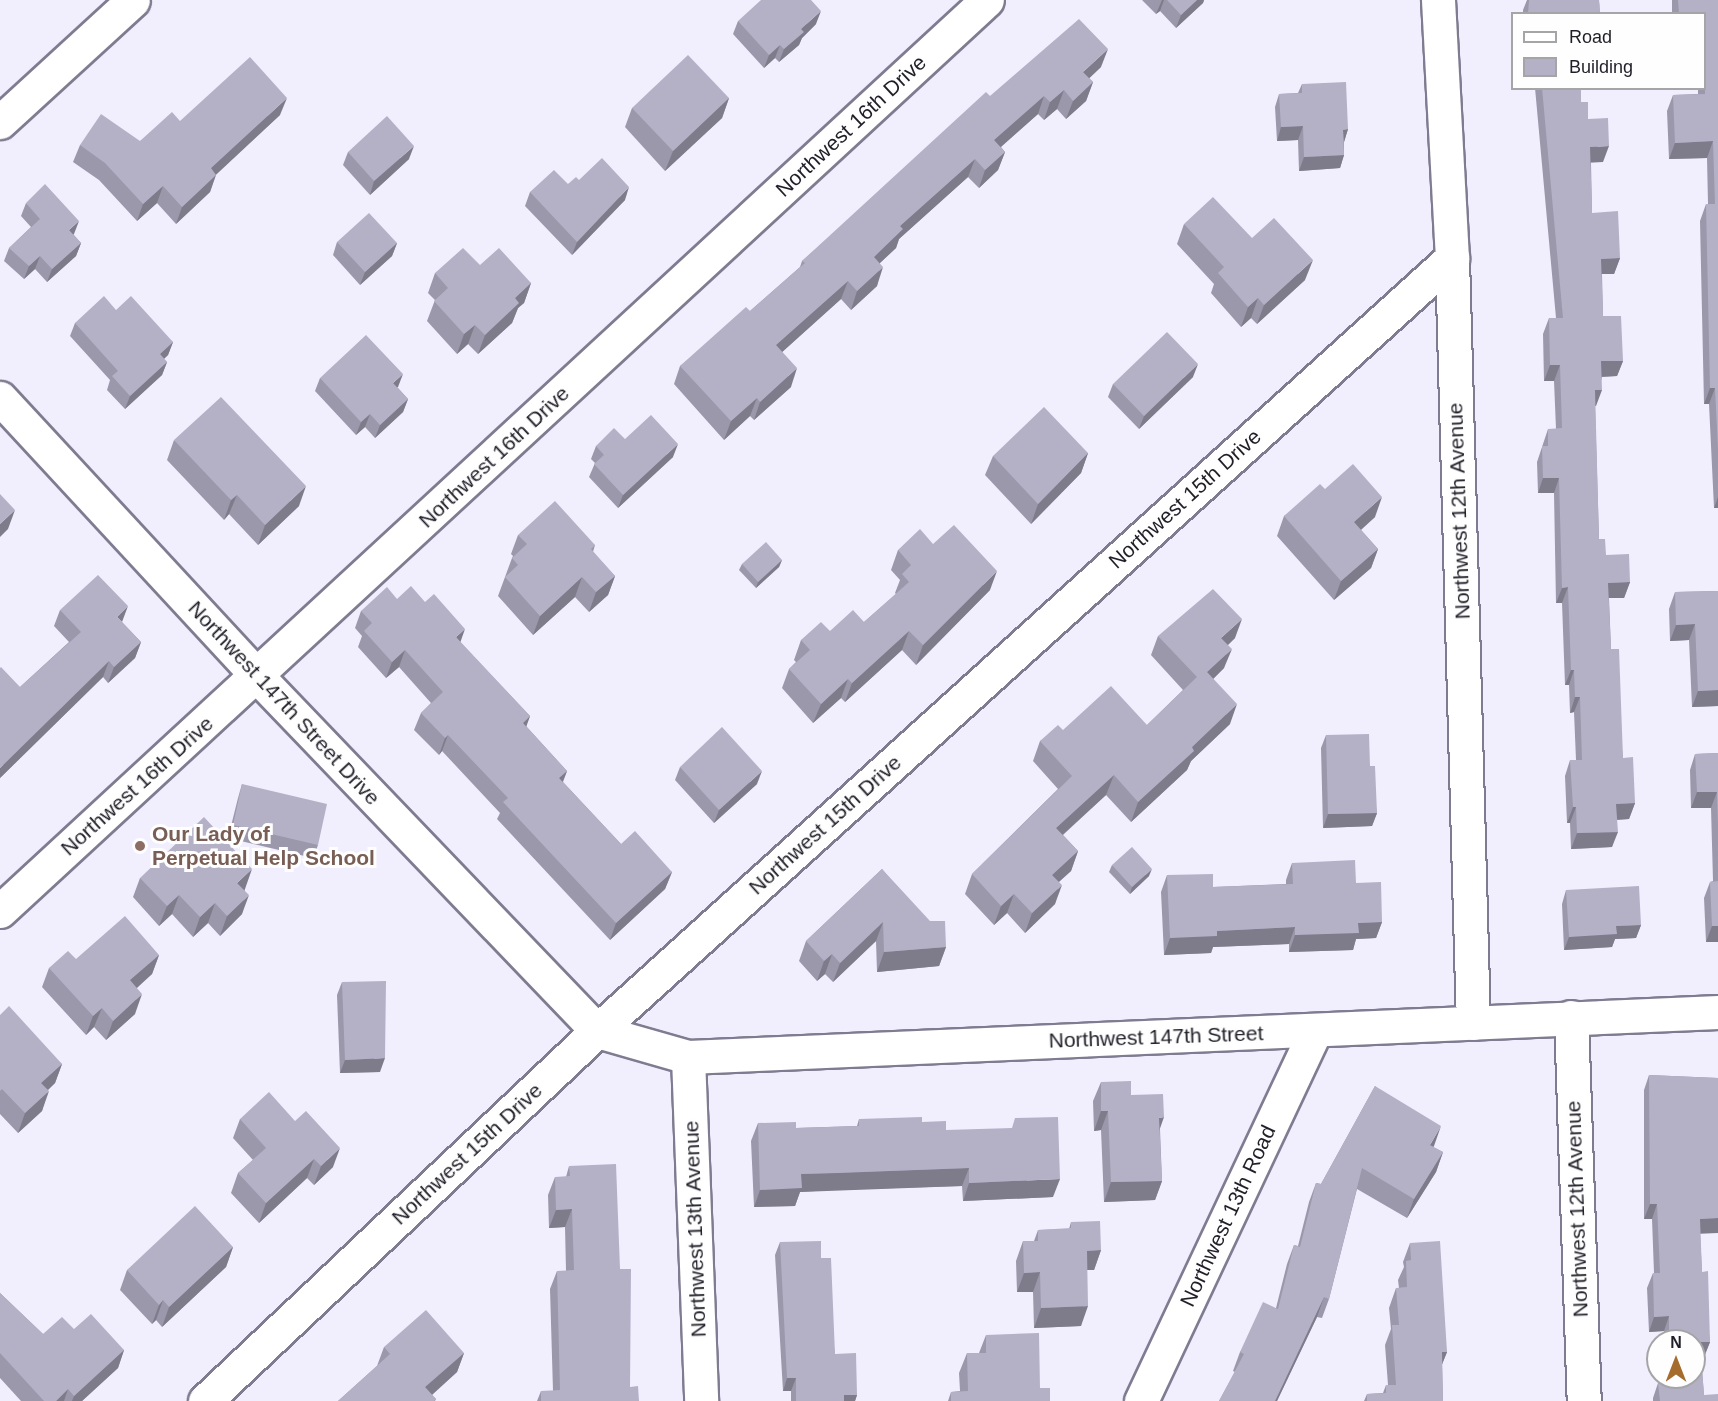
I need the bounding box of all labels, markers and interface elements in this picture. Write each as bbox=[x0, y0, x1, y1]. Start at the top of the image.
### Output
legend bbox=[1511, 12, 1706, 90]
text: Road bbox=[1569, 27, 1612, 47]
street label: Northwest 16th Drive bbox=[771, 50, 931, 202]
text: Building bbox=[1569, 57, 1633, 77]
street label: Northwest 16th Drive bbox=[414, 381, 574, 533]
street label: Northwest 12th Avenue bbox=[1443, 402, 1475, 620]
street label: Northwest 15th Drive bbox=[1104, 424, 1266, 574]
street label: Northwest 147th Street Drive bbox=[183, 596, 385, 810]
street label: Northwest 16th Drive bbox=[56, 711, 218, 861]
street label: Northwest 15th Drive bbox=[744, 750, 906, 900]
place label: Our Lady of Perpetual Help School bbox=[152, 821, 375, 871]
marker: Our Lady of Perpetual Help School bbox=[133, 839, 147, 853]
street label: Northwest 147th Street bbox=[1048, 1021, 1264, 1053]
street label: Northwest 15th Drive bbox=[387, 1078, 547, 1230]
street label: Northwest 12th Avenue bbox=[1561, 1100, 1593, 1318]
street label: Northwest 13th Avenue bbox=[679, 1120, 711, 1338]
street label: Northwest 13th Road bbox=[1175, 1121, 1281, 1311]
north arrow bbox=[1646, 1329, 1706, 1389]
text: N bbox=[1670, 1334, 1682, 1351]

